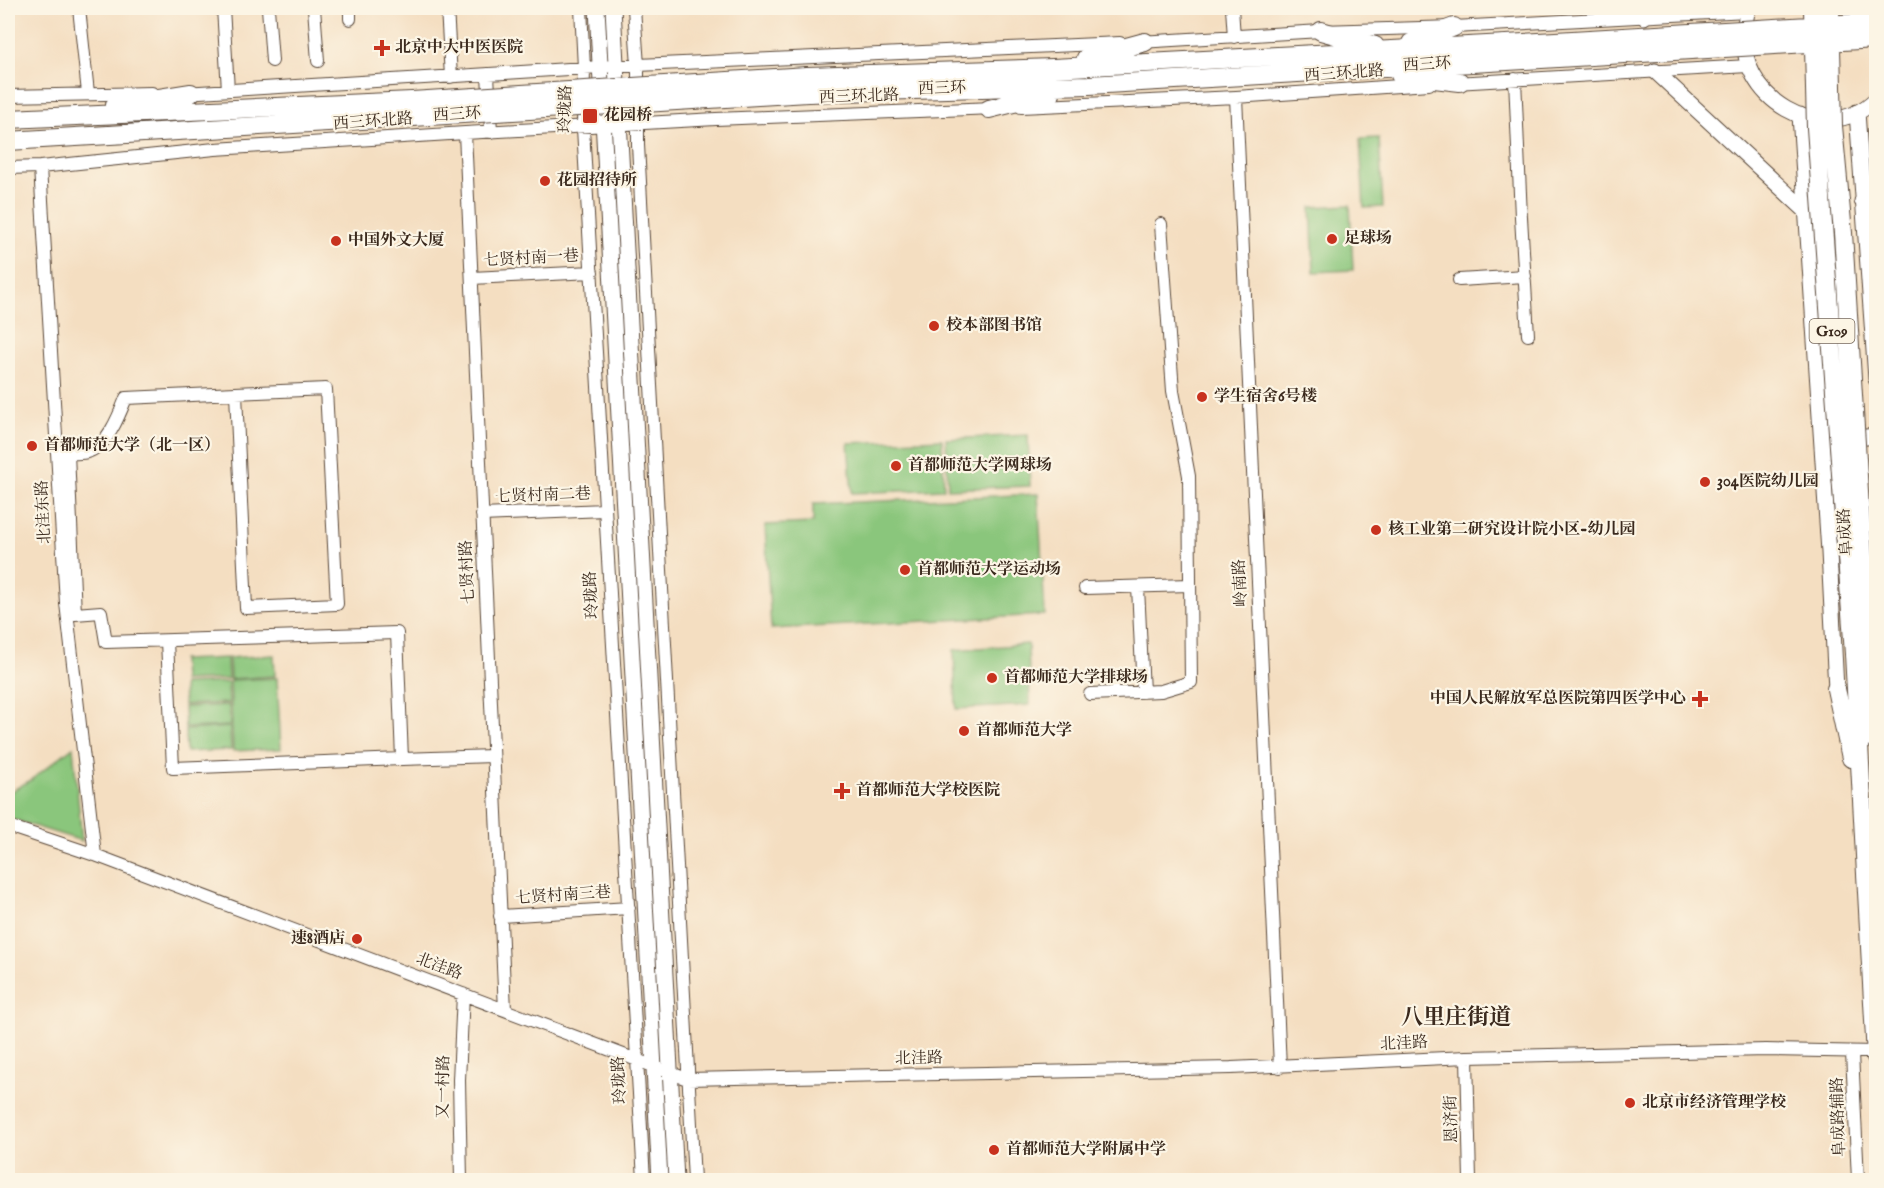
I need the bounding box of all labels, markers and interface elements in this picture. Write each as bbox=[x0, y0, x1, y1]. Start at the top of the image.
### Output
place label: 北京中大中医医院 bbox=[395, 37, 523, 58]
marker: 北京中大中医医院 bbox=[373, 39, 391, 57]
street label: 西三环 bbox=[1403, 54, 1451, 76]
street label: 西三环北路 bbox=[1303, 61, 1385, 87]
street label: 西三环 bbox=[918, 78, 966, 100]
street label: 玲珑路 bbox=[556, 85, 576, 133]
street label: 西三环北路 bbox=[819, 86, 899, 108]
street label: 西三环 bbox=[433, 104, 481, 126]
place label: 花园桥 bbox=[604, 106, 652, 126]
marker: 花园桥 bbox=[581, 107, 599, 125]
street label: 西三环北路 bbox=[332, 109, 414, 135]
place label: 花园招待所 bbox=[557, 171, 637, 191]
marker: 花园招待所 bbox=[538, 174, 552, 188]
place label: 足球场 bbox=[1344, 229, 1392, 249]
place label: 中国外文大厦 bbox=[348, 231, 444, 251]
marker: 足球场 bbox=[1325, 232, 1339, 246]
marker: 中国外文大厦 bbox=[329, 234, 343, 248]
street label: 七贤村南一巷 bbox=[483, 247, 579, 271]
place label: 校本部图书馆 bbox=[946, 316, 1042, 336]
marker: 校本部图书馆 bbox=[927, 319, 941, 333]
road number: G109 bbox=[1810, 319, 1854, 343]
place label: 学生宿舍6号楼 bbox=[1214, 386, 1317, 407]
marker: 学生宿舍6号楼 bbox=[1195, 390, 1209, 404]
place label: 首都师范大学（北一区） bbox=[44, 436, 220, 456]
marker: 首都师范大学（北一区） bbox=[25, 439, 39, 453]
place label: 首都师范大学网球场 bbox=[908, 456, 1052, 476]
marker: 首都师范大学网球场 bbox=[889, 459, 903, 473]
place label: 304医院幼儿园 bbox=[1717, 472, 1819, 492]
marker: 304医院幼儿园 bbox=[1698, 475, 1712, 489]
street label: 北洼东路 bbox=[32, 480, 56, 544]
street label: 七贤村南二巷 bbox=[495, 484, 591, 508]
street label: 阜成路 bbox=[1834, 507, 1858, 557]
place label: 核工业第二研究设计院小区-幼儿园 bbox=[1388, 519, 1635, 540]
marker: 核工业第二研究设计院小区-幼儿园 bbox=[1369, 523, 1383, 537]
street label: 七贤村路 bbox=[456, 540, 480, 604]
street label: 岭南路 bbox=[1230, 559, 1252, 607]
place label: 首都师范大学运动场 bbox=[917, 560, 1061, 580]
marker: 首都师范大学运动场 bbox=[898, 563, 912, 577]
street label: 玲珑路 bbox=[581, 571, 603, 619]
place label: 首都师范大学排球场 bbox=[1004, 668, 1148, 688]
marker: 首都师范大学排球场 bbox=[985, 671, 999, 685]
place label: 中国人民解放军总医院第四医学中心 bbox=[1430, 689, 1686, 709]
marker: 中国人民解放军总医院第四医学中心 bbox=[1691, 690, 1709, 708]
place label: 首都师范大学 bbox=[976, 721, 1072, 741]
marker: 首都师范大学 bbox=[957, 724, 971, 738]
place label: 首都师范大学校医院 bbox=[856, 781, 1000, 801]
marker: 首都师范大学校医院 bbox=[833, 782, 851, 800]
street label: 七贤村南三巷 bbox=[514, 883, 612, 909]
place label: 速8酒店 bbox=[291, 928, 345, 949]
marker: 速8酒店 bbox=[350, 932, 364, 946]
street label: 北洼路 bbox=[413, 949, 465, 985]
district label: 八里庄街道 bbox=[1401, 1004, 1511, 1032]
street label: 北洼路 bbox=[1380, 1033, 1428, 1055]
street label: 北洼路 bbox=[895, 1049, 943, 1069]
street label: 又一村路 bbox=[433, 1055, 455, 1119]
street label: 玲珑路 bbox=[609, 1056, 631, 1104]
street label: 阜成路辅路 bbox=[1828, 1077, 1850, 1157]
place label: 北京市经济管理学校 bbox=[1642, 1092, 1786, 1113]
street label: 恩济街 bbox=[1442, 1095, 1462, 1143]
marker: 北京市经济管理学校 bbox=[1623, 1096, 1637, 1110]
place label: 首都师范大学附属中学 bbox=[1006, 1140, 1166, 1160]
marker: 首都师范大学附属中学 bbox=[987, 1143, 1001, 1157]

